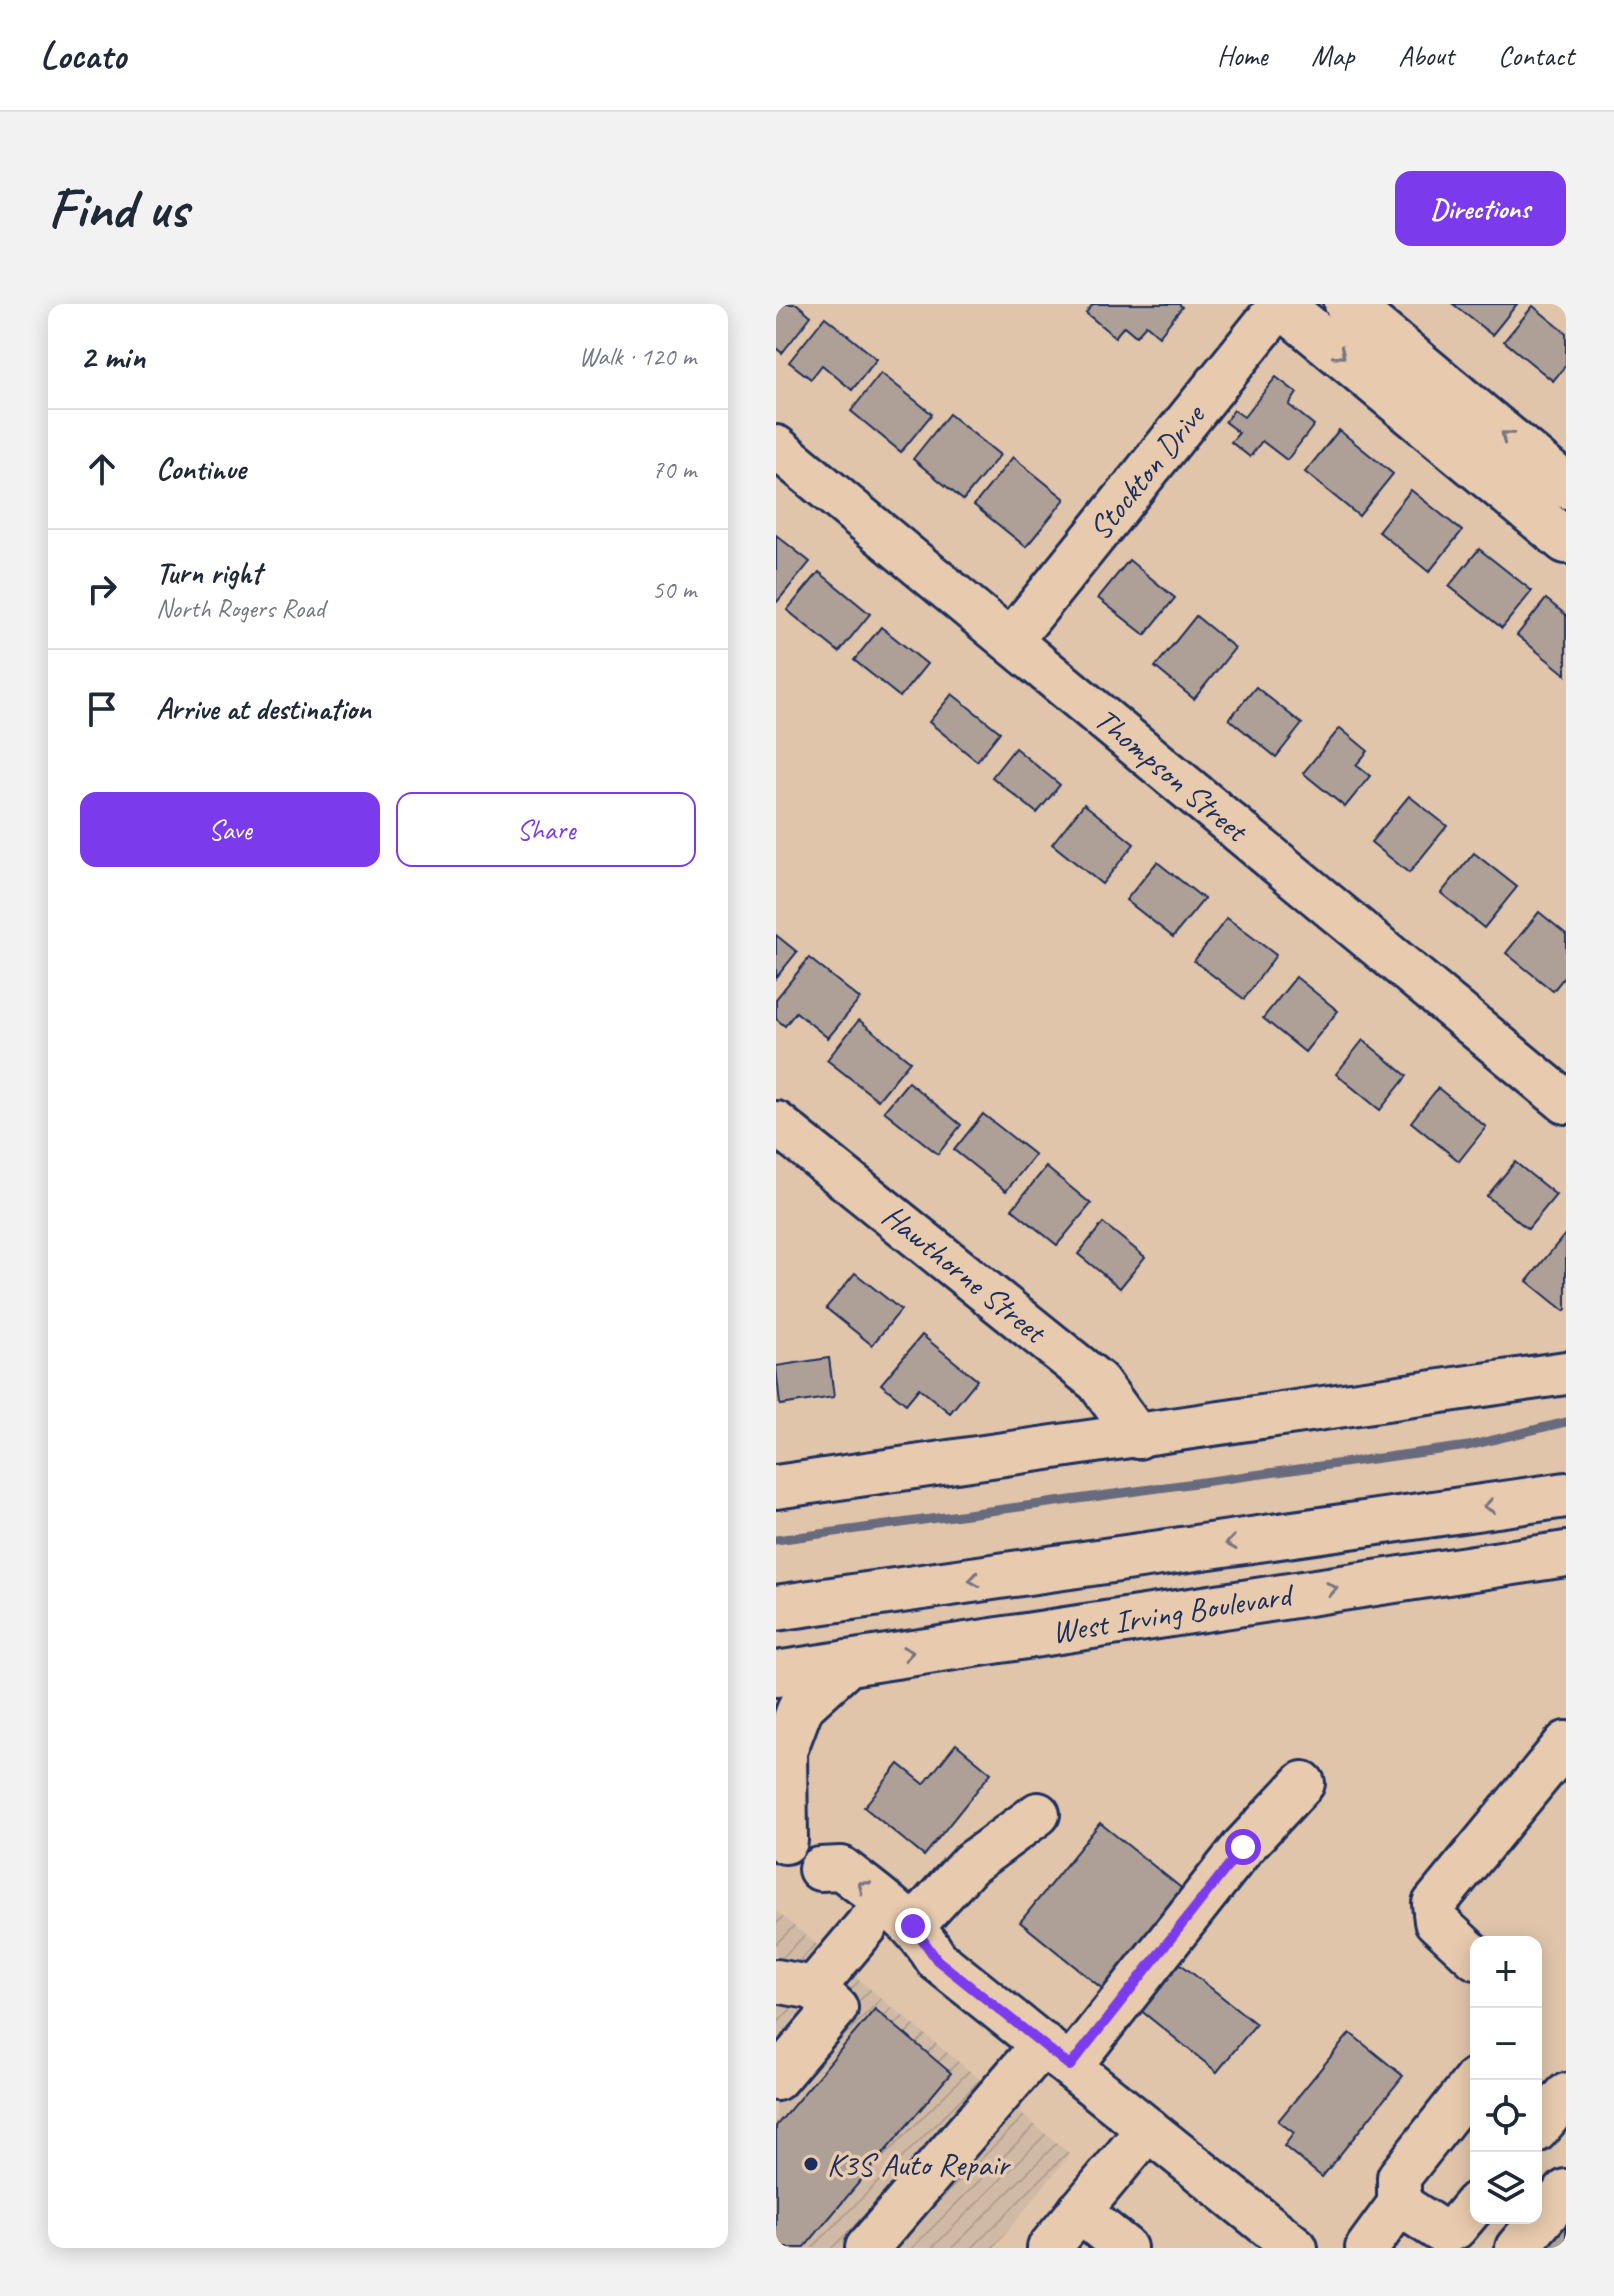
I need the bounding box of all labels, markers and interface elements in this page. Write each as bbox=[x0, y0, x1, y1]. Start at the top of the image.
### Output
text: Locato bbox=[40, 32, 126, 79]
text: Home bbox=[1217, 38, 1267, 73]
text: Map bbox=[1311, 38, 1354, 73]
text: About bbox=[1398, 38, 1454, 73]
text: Contact bbox=[1498, 38, 1574, 73]
button: Directions bbox=[1395, 171, 1566, 246]
text: Find us bbox=[48, 173, 188, 244]
text: 2 min bbox=[80, 335, 145, 378]
text: Walk · 120 m bbox=[579, 340, 696, 373]
one-way arrow bbox=[1331, 344, 1345, 359]
street label: Stockton Drive bbox=[1079, 394, 1215, 548]
one-way arrow bbox=[1501, 431, 1515, 446]
icon: ahead bbox=[80, 447, 124, 491]
text: Continue bbox=[156, 450, 246, 488]
text: 70 m bbox=[652, 453, 696, 486]
text: Turn right bbox=[156, 554, 261, 592]
icon: right bbox=[80, 567, 124, 611]
text: 50 m bbox=[652, 573, 696, 606]
text: North Rogers Road bbox=[156, 592, 325, 625]
icon: arrive bbox=[80, 687, 124, 731]
text: Arrive at destination bbox=[156, 690, 371, 728]
street label: Thompson Street bbox=[1086, 699, 1258, 852]
button: Save bbox=[80, 792, 380, 867]
button: Share bbox=[396, 792, 696, 867]
street label: Hawthorne Street bbox=[874, 1195, 1056, 1354]
one-way arrow bbox=[1482, 1497, 1496, 1514]
one-way arrow bbox=[1225, 1534, 1238, 1551]
one-way arrow bbox=[967, 1571, 981, 1588]
street label: West Irving Boulevard bbox=[1049, 1574, 1298, 1653]
one-way arrow bbox=[1325, 1581, 1338, 1598]
one-way arrow bbox=[902, 1645, 915, 1662]
route start bbox=[1225, 1829, 1261, 1865]
one-way arrow bbox=[857, 1881, 872, 1895]
route end bbox=[895, 1908, 931, 1944]
map controls bbox=[1470, 1936, 1542, 2224]
button: + bbox=[1470, 1936, 1542, 2008]
button: − bbox=[1470, 2008, 1542, 2080]
button: locate bbox=[1470, 2080, 1542, 2152]
place label: K3S Auto Repair bbox=[827, 2144, 1011, 2185]
button: layers bbox=[1470, 2152, 1542, 2224]
marker: K3S Auto Repair bbox=[802, 2155, 820, 2173]

